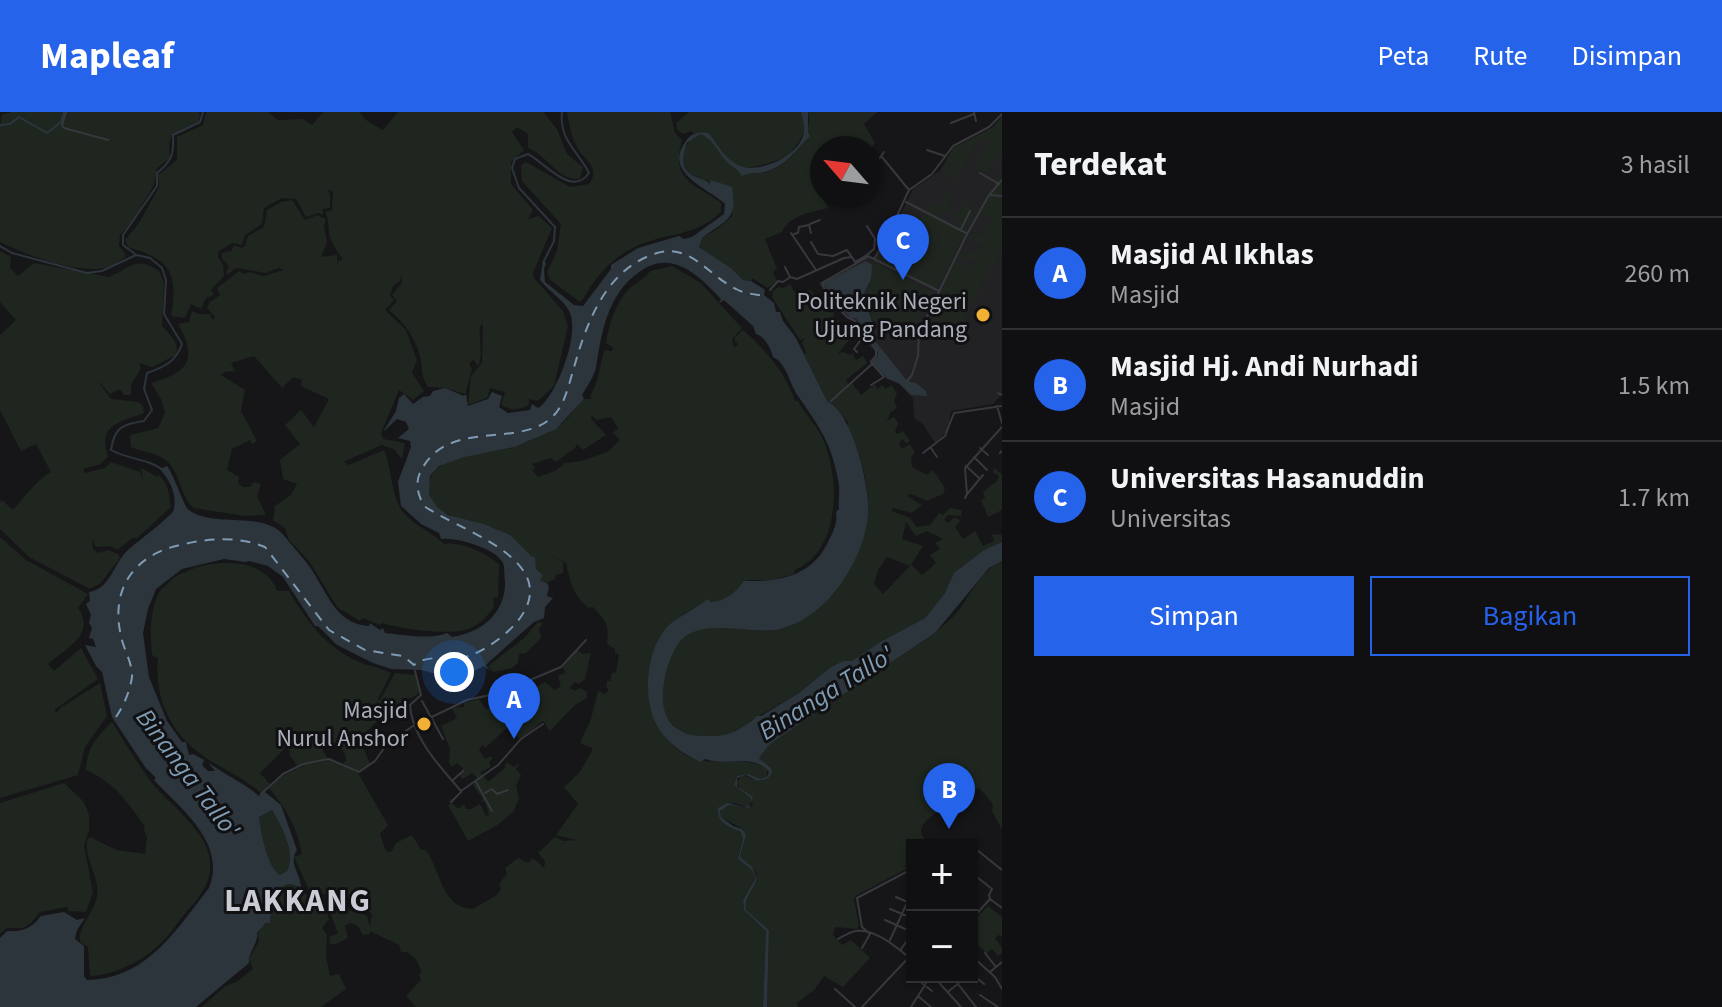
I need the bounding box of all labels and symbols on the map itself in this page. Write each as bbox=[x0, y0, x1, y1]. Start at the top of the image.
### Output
north arrow bbox=[810, 136, 882, 208]
pin: C bbox=[877, 214, 929, 280]
place label: Politeknik Negeri Ujung Pandang bbox=[797, 284, 967, 347]
marker: Politeknik Negeri Ujung Pandang bbox=[974, 306, 992, 324]
water label: Binanga Tallo' bbox=[751, 636, 901, 749]
your location bbox=[434, 652, 474, 692]
pin: A bbox=[488, 673, 540, 739]
place label: Masjid Nurul Anshor bbox=[277, 693, 409, 756]
water label: Binanga Tallo' bbox=[127, 701, 249, 846]
marker: Masjid Nurul Anshor bbox=[415, 715, 433, 733]
pin: B bbox=[923, 763, 975, 829]
district label: LAKKANG bbox=[224, 878, 372, 924]

